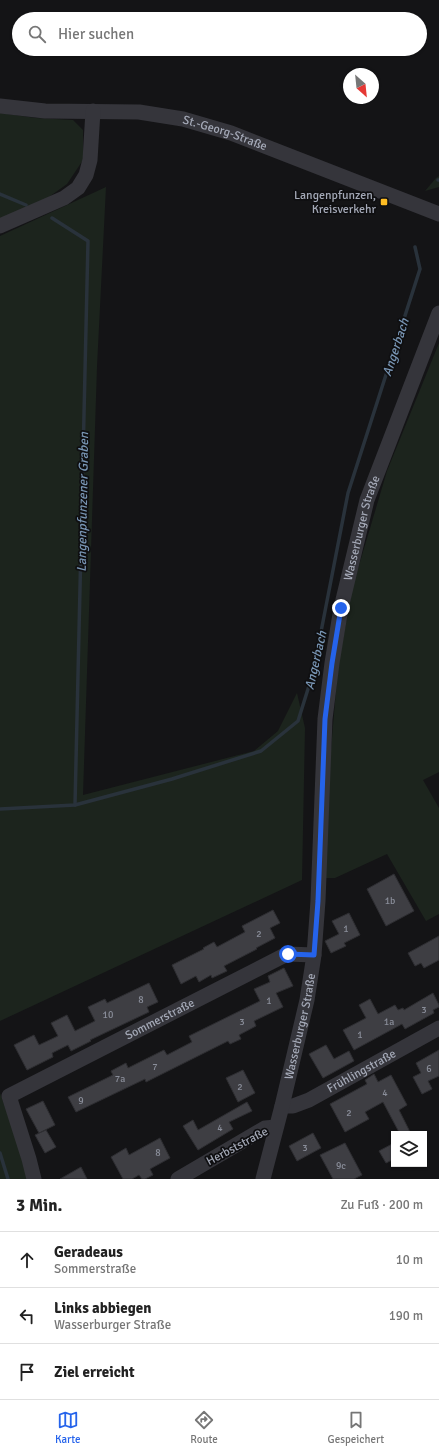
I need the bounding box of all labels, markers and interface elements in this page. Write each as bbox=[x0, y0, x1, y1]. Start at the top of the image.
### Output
search box bbox=[12, 12, 427, 56]
icon: search bbox=[26, 23, 48, 45]
text: Hier suchen bbox=[58, 25, 134, 43]
north arrow bbox=[343, 68, 379, 104]
street label: St.-Georg-Straße bbox=[181, 112, 269, 154]
place label: Langenpfunzen, Kreisverkehr bbox=[294, 188, 377, 217]
marker: Langenpfunzen, Kreisverkehr bbox=[379, 197, 389, 207]
water label: Angerbach bbox=[379, 316, 413, 378]
water label: Langenpfunzener Graben bbox=[74, 431, 92, 572]
street label: Wasserburger Straße bbox=[341, 473, 384, 582]
route end bbox=[332, 599, 350, 617]
water label: Angerbach bbox=[301, 628, 331, 691]
house number: 1b bbox=[385, 895, 395, 907]
house number: 1 bbox=[343, 923, 349, 935]
house number: 2 bbox=[256, 928, 262, 940]
route start bbox=[279, 945, 297, 963]
street label: Wasserburger Straße bbox=[281, 972, 319, 1081]
house number: 8 bbox=[138, 994, 144, 1006]
street label: Sommerstraße bbox=[123, 995, 197, 1043]
house number: 1 bbox=[266, 995, 272, 1007]
house number: 3 bbox=[421, 1004, 427, 1016]
house number: 10 bbox=[103, 1009, 113, 1021]
house number: 3 bbox=[239, 1016, 245, 1028]
house number: 1a bbox=[384, 1016, 394, 1028]
house number: 1 bbox=[357, 1029, 363, 1041]
street label: Frühlingstraße bbox=[325, 1046, 399, 1097]
house number: 7 bbox=[152, 1061, 158, 1073]
house number: 6 bbox=[426, 1063, 432, 1075]
house number: 7a bbox=[115, 1073, 125, 1085]
house number: 2 bbox=[237, 1081, 243, 1093]
house number: 4 bbox=[382, 1087, 388, 1099]
house number: 9 bbox=[78, 1095, 84, 1107]
house number: 2 bbox=[346, 1107, 352, 1119]
house number: 4 bbox=[217, 1122, 223, 1134]
street label: Herbststraße bbox=[204, 1124, 271, 1169]
map controls bbox=[391, 1131, 427, 1167]
button: layers bbox=[391, 1131, 427, 1167]
house number: 3 bbox=[302, 1142, 308, 1154]
house number: 8 bbox=[155, 1147, 161, 1159]
house number: 9c bbox=[336, 1160, 346, 1172]
text: 3 Min. bbox=[16, 1195, 62, 1216]
text: Zu Fuß · 200 m bbox=[340, 1197, 423, 1213]
text: Geradeaus bbox=[54, 1243, 123, 1261]
icon: ahead bbox=[16, 1249, 38, 1271]
text: 10 m bbox=[396, 1252, 423, 1268]
text: Sommerstraße bbox=[54, 1261, 136, 1277]
text: Links abbiegen bbox=[54, 1299, 151, 1317]
icon: left bbox=[16, 1305, 38, 1327]
text: 190 m bbox=[389, 1308, 423, 1324]
text: Wasserburger Straße bbox=[54, 1317, 171, 1333]
icon: arrive bbox=[16, 1361, 38, 1383]
text: Ziel erreicht bbox=[54, 1363, 135, 1381]
tab: Karte bbox=[55, 1409, 81, 1446]
tab: Route bbox=[190, 1409, 218, 1446]
tab: Gespeichert bbox=[328, 1409, 384, 1446]

